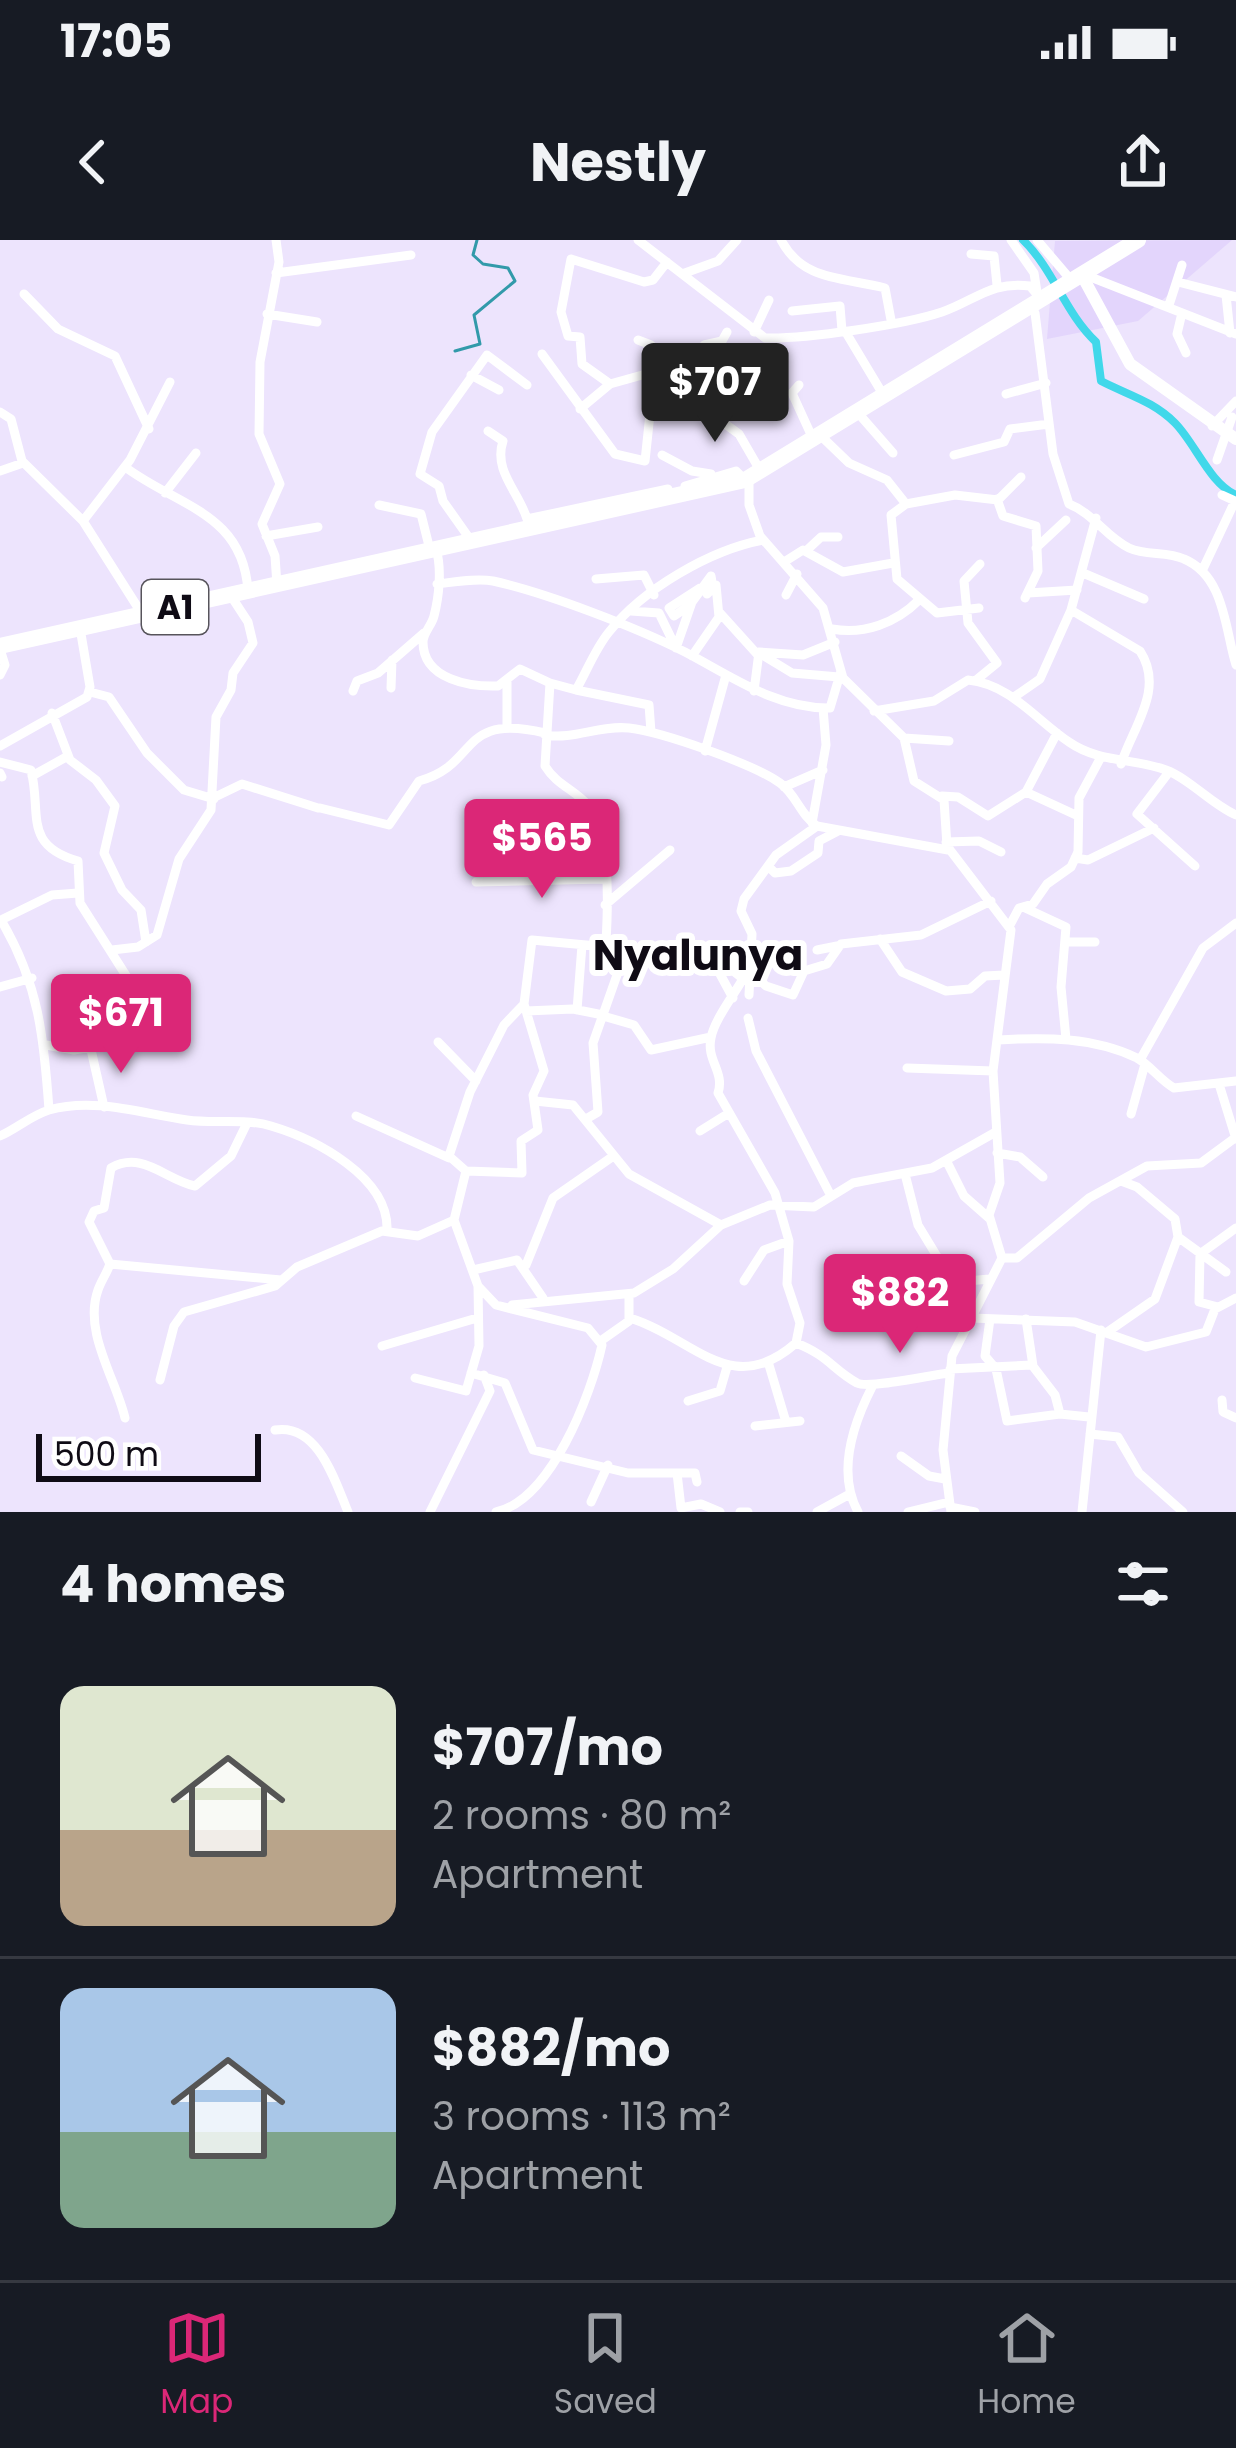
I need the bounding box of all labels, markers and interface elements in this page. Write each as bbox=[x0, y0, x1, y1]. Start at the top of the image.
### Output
text: 17:05 bbox=[60, 10, 172, 73]
text: Nestly bbox=[530, 124, 706, 200]
icon: back bbox=[60, 129, 126, 195]
icon: share bbox=[1110, 129, 1176, 195]
pin: $707 bbox=[644, 343, 786, 445]
text: $707 bbox=[669, 354, 761, 409]
road number: A1 bbox=[142, 580, 208, 634]
pin: $565 bbox=[471, 799, 613, 901]
text: $565 bbox=[491, 810, 593, 865]
district label: Nyalunya bbox=[593, 926, 803, 985]
pin: $671 bbox=[50, 974, 192, 1076]
text: $671 bbox=[78, 985, 164, 1040]
pin: $882 bbox=[829, 1254, 971, 1356]
text: $882 bbox=[851, 1265, 949, 1320]
scale bar bbox=[36, 1428, 261, 1481]
text: 500 m bbox=[54, 1431, 159, 1478]
text: 4 homes bbox=[60, 1548, 286, 1620]
icon: filters bbox=[1110, 1551, 1176, 1617]
text: $707/mo bbox=[432, 1711, 663, 1783]
icon: home bbox=[156, 1734, 300, 1878]
text: 2 rooms · 80 m² bbox=[432, 1788, 731, 1843]
text: Apartment bbox=[432, 1847, 643, 1902]
text: $882/mo bbox=[432, 2012, 670, 2084]
icon: home bbox=[156, 2036, 300, 2180]
text: 3 rooms · 113 m² bbox=[432, 2089, 731, 2144]
text: Apartment bbox=[432, 2148, 643, 2203]
tab: Map bbox=[160, 2305, 233, 2427]
tab: Saved bbox=[554, 2305, 657, 2427]
tab: Home bbox=[977, 2305, 1076, 2427]

